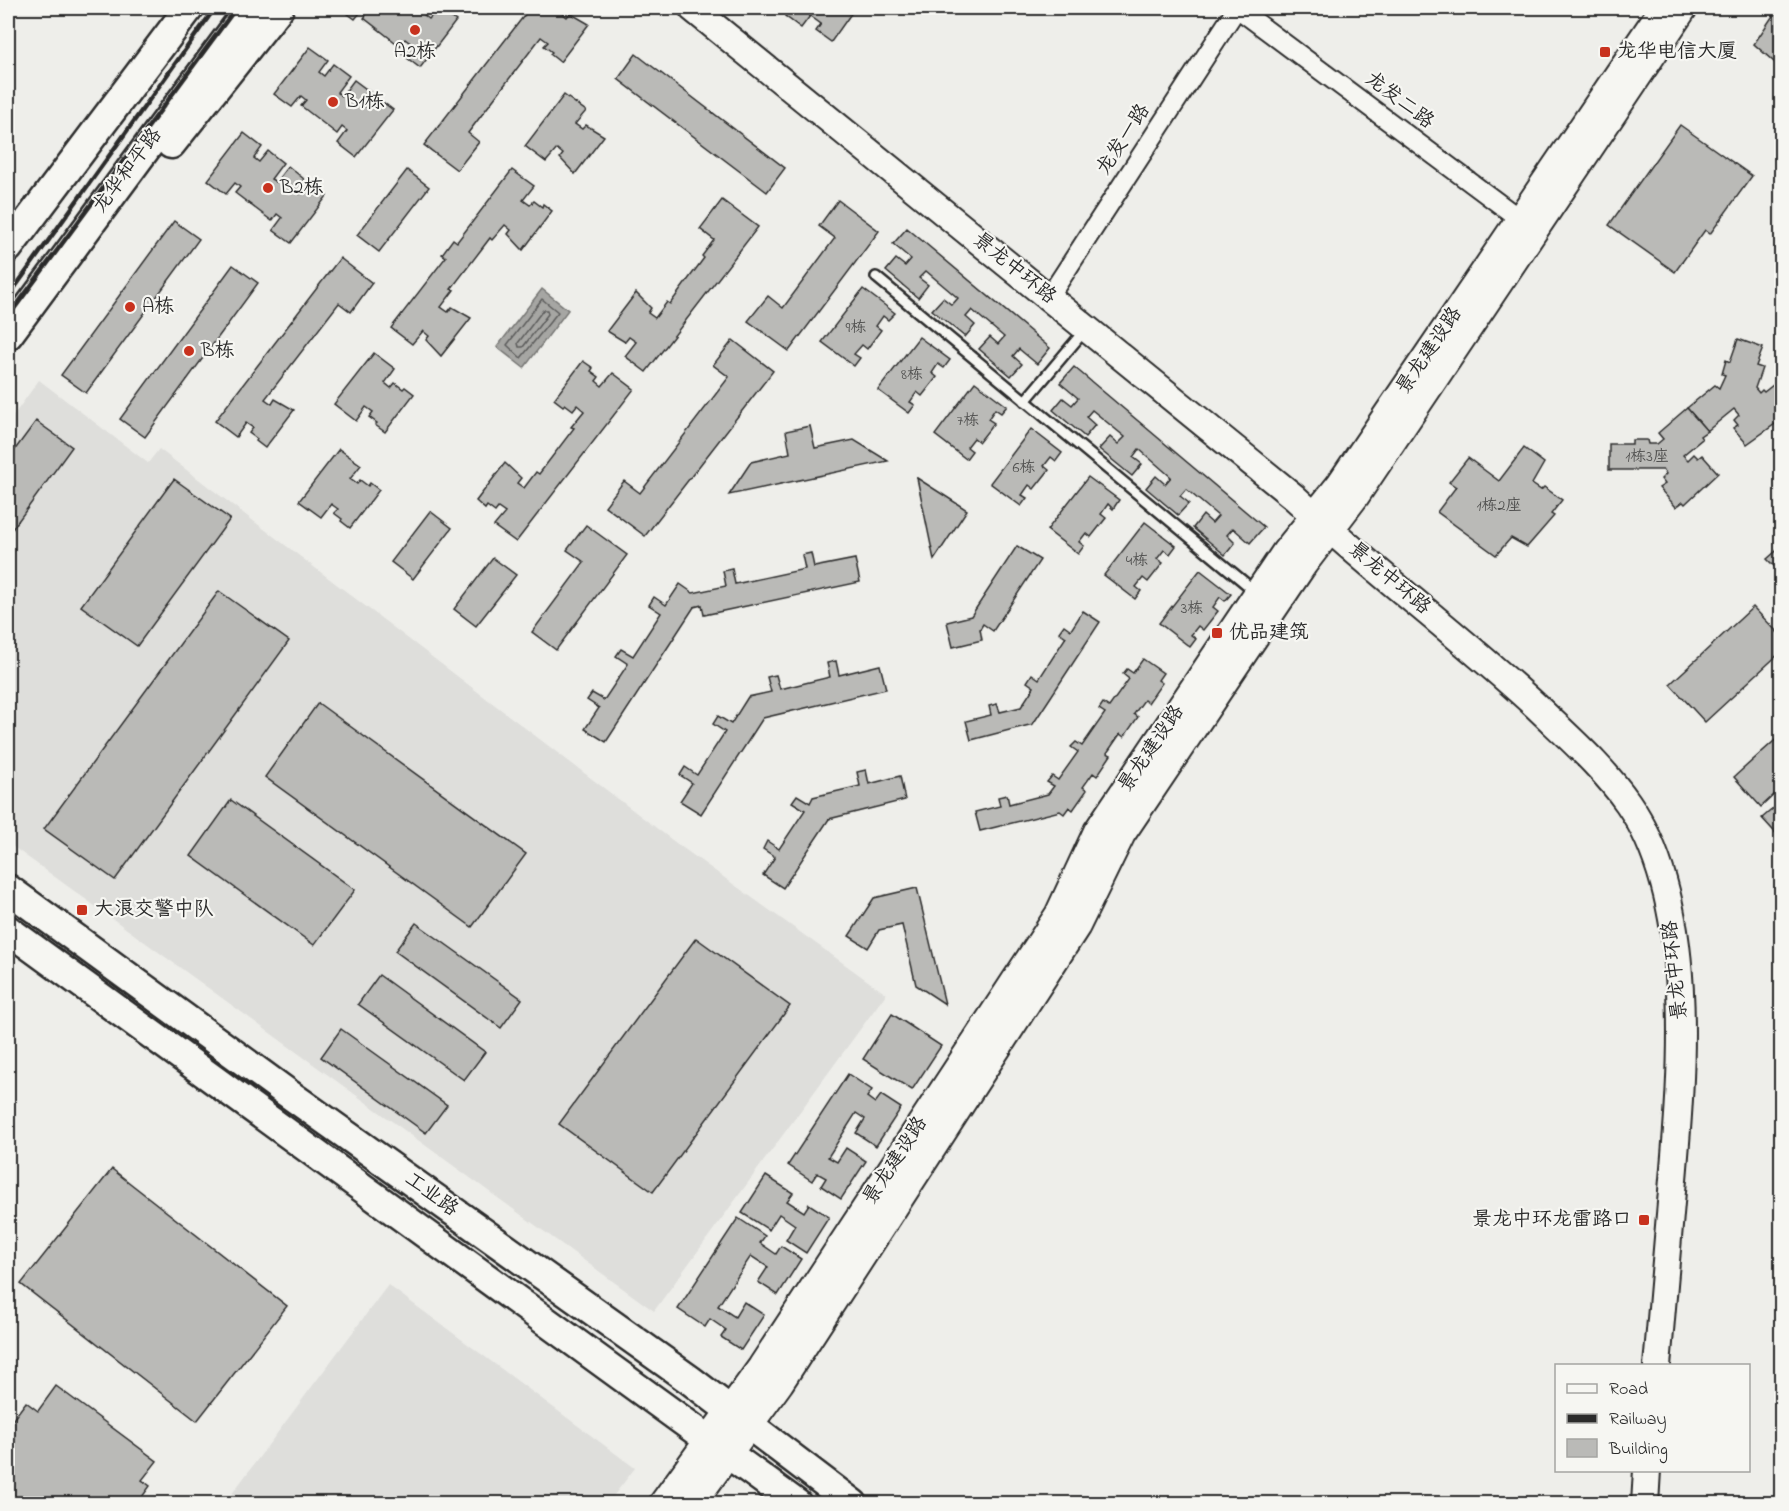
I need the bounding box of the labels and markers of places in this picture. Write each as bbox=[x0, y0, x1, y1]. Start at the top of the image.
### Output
marker: A2栋 bbox=[408, 23, 422, 37]
place label: A2栋 bbox=[394, 38, 436, 67]
place label: 龙华电信大厦 bbox=[1617, 38, 1737, 67]
marker: 龙华电信大厦 bbox=[1598, 45, 1612, 59]
place label: B1栋 bbox=[344, 88, 385, 117]
marker: B1栋 bbox=[326, 95, 340, 109]
place label: B2栋 bbox=[279, 174, 323, 203]
marker: B2栋 bbox=[261, 181, 275, 195]
place label: A栋 bbox=[142, 293, 174, 322]
marker: A栋 bbox=[123, 300, 137, 314]
place label: B栋 bbox=[200, 337, 234, 366]
marker: B栋 bbox=[182, 344, 196, 358]
place label: 优品建筑 bbox=[1229, 619, 1309, 648]
marker: 优品建筑 bbox=[1210, 626, 1224, 640]
place label: 大浪交警中队 bbox=[94, 896, 214, 925]
marker: 大浪交警中队 bbox=[75, 903, 89, 917]
place label: 景龙中环龙雷路口 bbox=[1472, 1206, 1632, 1235]
marker: 景龙中环龙雷路口 bbox=[1637, 1213, 1651, 1227]

